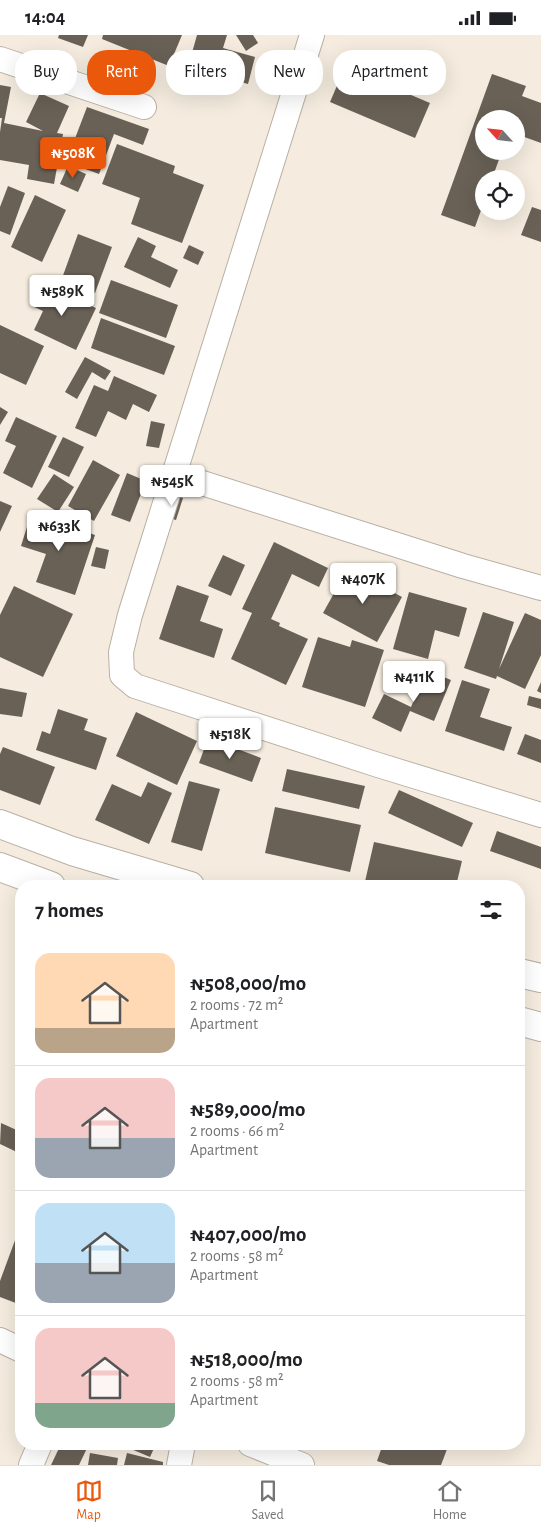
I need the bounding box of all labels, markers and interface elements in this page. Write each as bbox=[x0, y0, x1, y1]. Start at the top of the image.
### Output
text: 14:04 bbox=[25, 8, 65, 27]
chip: Buy bbox=[15, 50, 77, 95]
chip: Rent bbox=[87, 50, 156, 95]
chip: Filters bbox=[166, 50, 245, 95]
chip: New bbox=[255, 50, 323, 95]
chip: Apartment bbox=[333, 50, 446, 95]
north arrow bbox=[475, 110, 525, 160]
map controls bbox=[475, 110, 525, 220]
pin: ₦508K bbox=[38, 137, 108, 179]
text: ₦508K bbox=[51, 145, 95, 161]
button: locate bbox=[475, 170, 525, 220]
pin: ₦589K bbox=[27, 275, 97, 317]
text: ₦589K bbox=[40, 283, 84, 299]
pin: ₦545K bbox=[137, 465, 207, 507]
text: ₦545K bbox=[151, 473, 193, 489]
pin: ₦633K bbox=[24, 509, 94, 552]
text: ₦633K bbox=[38, 518, 80, 534]
pin: ₦407K bbox=[328, 563, 398, 605]
text: ₦407K bbox=[341, 571, 385, 587]
pin: ₦411K bbox=[379, 661, 449, 703]
text: ₦411K bbox=[394, 669, 434, 685]
pin: ₦518K bbox=[195, 717, 265, 760]
text: ₦518K bbox=[209, 726, 251, 742]
icon: filters bbox=[477, 896, 505, 924]
text: 7 homes bbox=[35, 900, 104, 921]
icon: home bbox=[75, 973, 135, 1033]
text: ₦508,000/mo bbox=[190, 973, 306, 994]
text: 2 rooms · 72 m² bbox=[190, 997, 283, 1013]
text: Apartment bbox=[190, 1016, 258, 1032]
icon: home bbox=[75, 1098, 135, 1158]
text: ₦589,000/mo bbox=[190, 1099, 305, 1120]
text: 2 rooms · 66 m² bbox=[190, 1123, 284, 1139]
text: Apartment bbox=[190, 1142, 258, 1158]
icon: home bbox=[75, 1223, 135, 1283]
text: ₦407,000/mo bbox=[190, 1224, 306, 1245]
text: 2 rooms · 58 m² bbox=[190, 1248, 284, 1264]
text: Apartment bbox=[190, 1267, 258, 1283]
icon: home bbox=[75, 1348, 135, 1408]
text: ₦518,000/mo bbox=[190, 1349, 303, 1370]
text: 2 rooms · 58 m² bbox=[190, 1373, 284, 1389]
text: Apartment bbox=[190, 1392, 258, 1408]
tab: Map bbox=[75, 1477, 103, 1524]
tab: Saved bbox=[252, 1477, 284, 1524]
tab: Home bbox=[433, 1477, 466, 1524]

